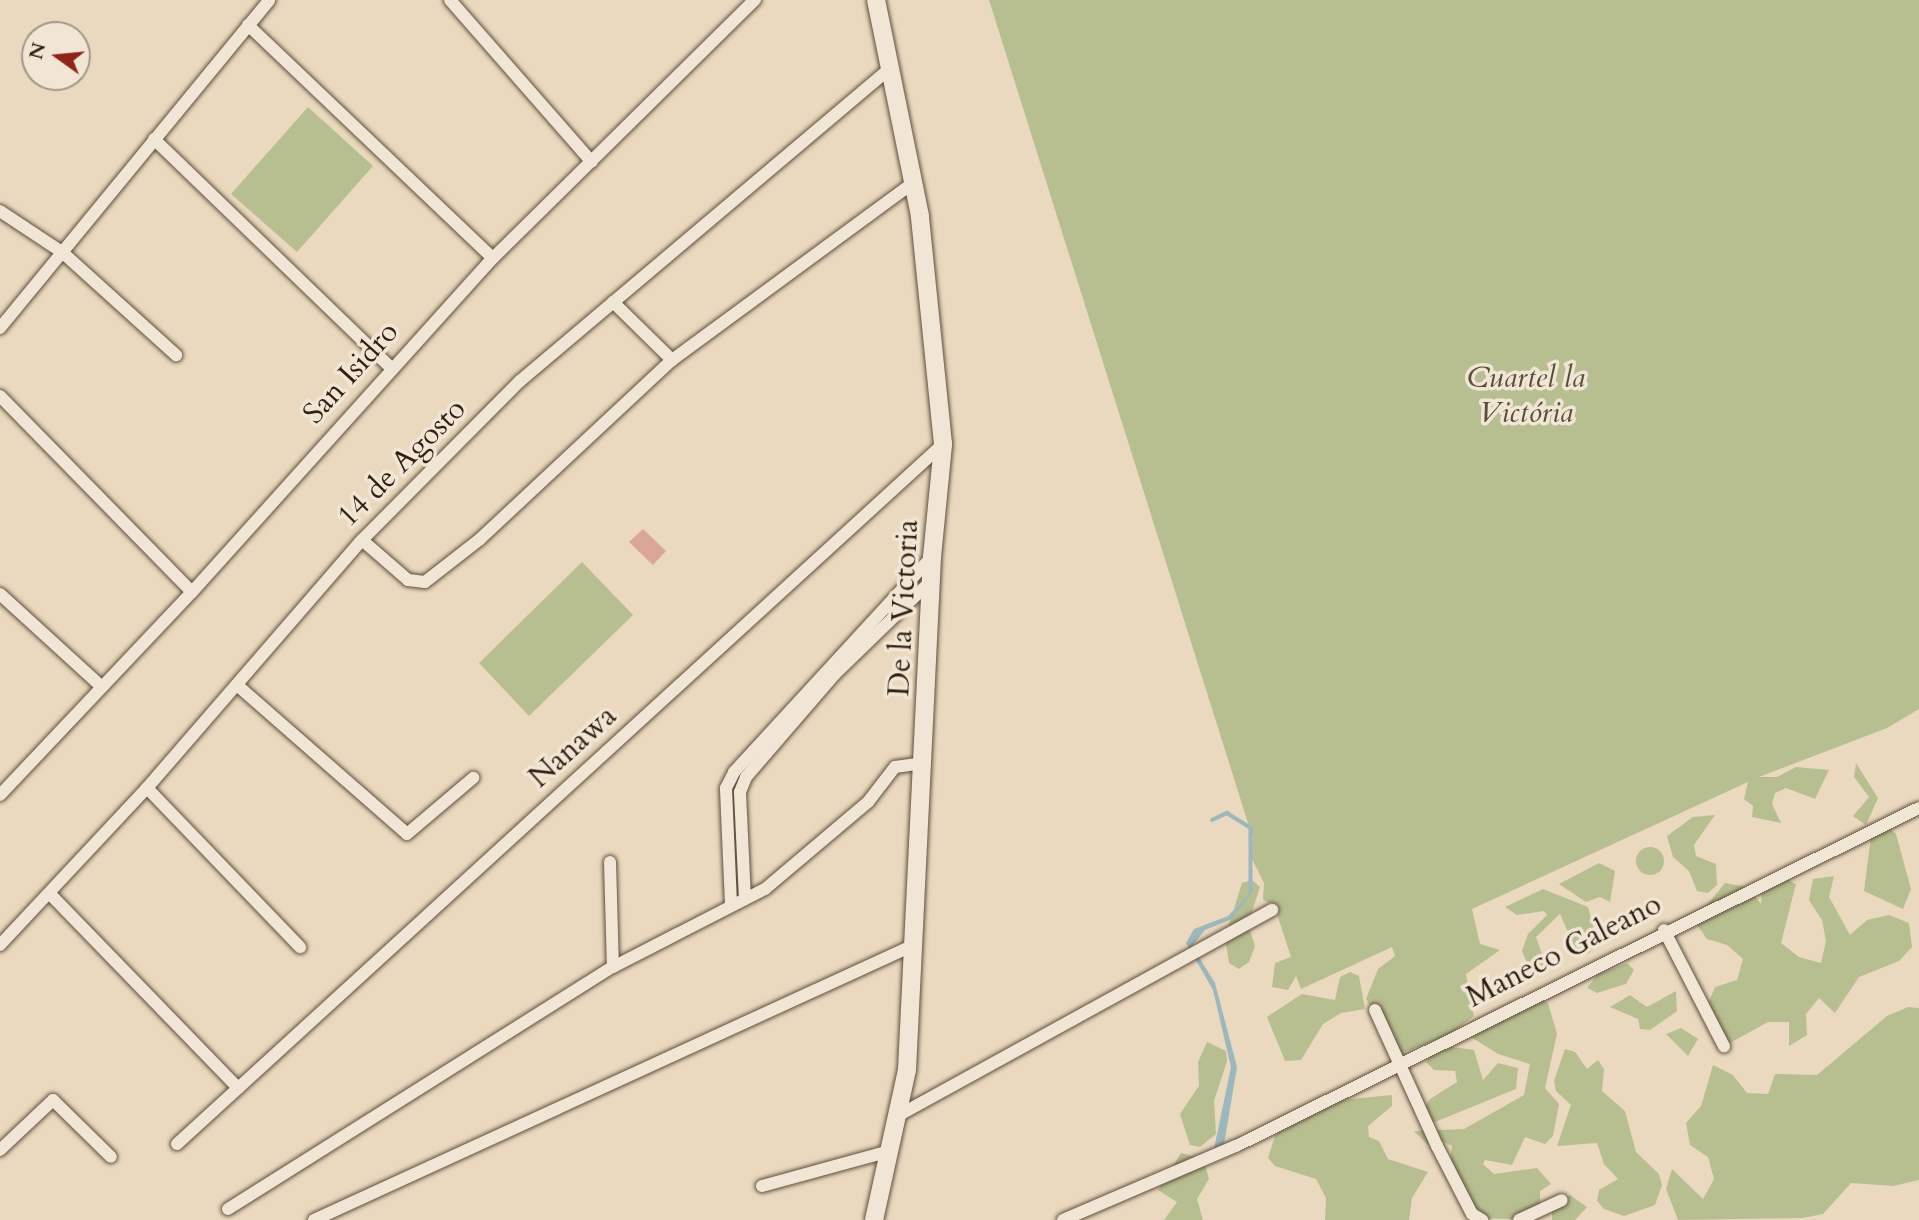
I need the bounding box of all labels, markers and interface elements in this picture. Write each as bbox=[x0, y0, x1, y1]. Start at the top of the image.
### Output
north arrow bbox=[21, 21, 91, 91]
text: N bbox=[23, 40, 52, 62]
street label: San Isidro bbox=[296, 315, 406, 431]
park label: Cuartel la Victória bbox=[1467, 360, 1585, 430]
street label: 14 de Agosto bbox=[330, 391, 474, 535]
street label: De la Victoria bbox=[881, 519, 927, 697]
street label: Nanawa bbox=[522, 698, 624, 796]
street label: Maneco Galeano bbox=[1460, 886, 1668, 1016]

